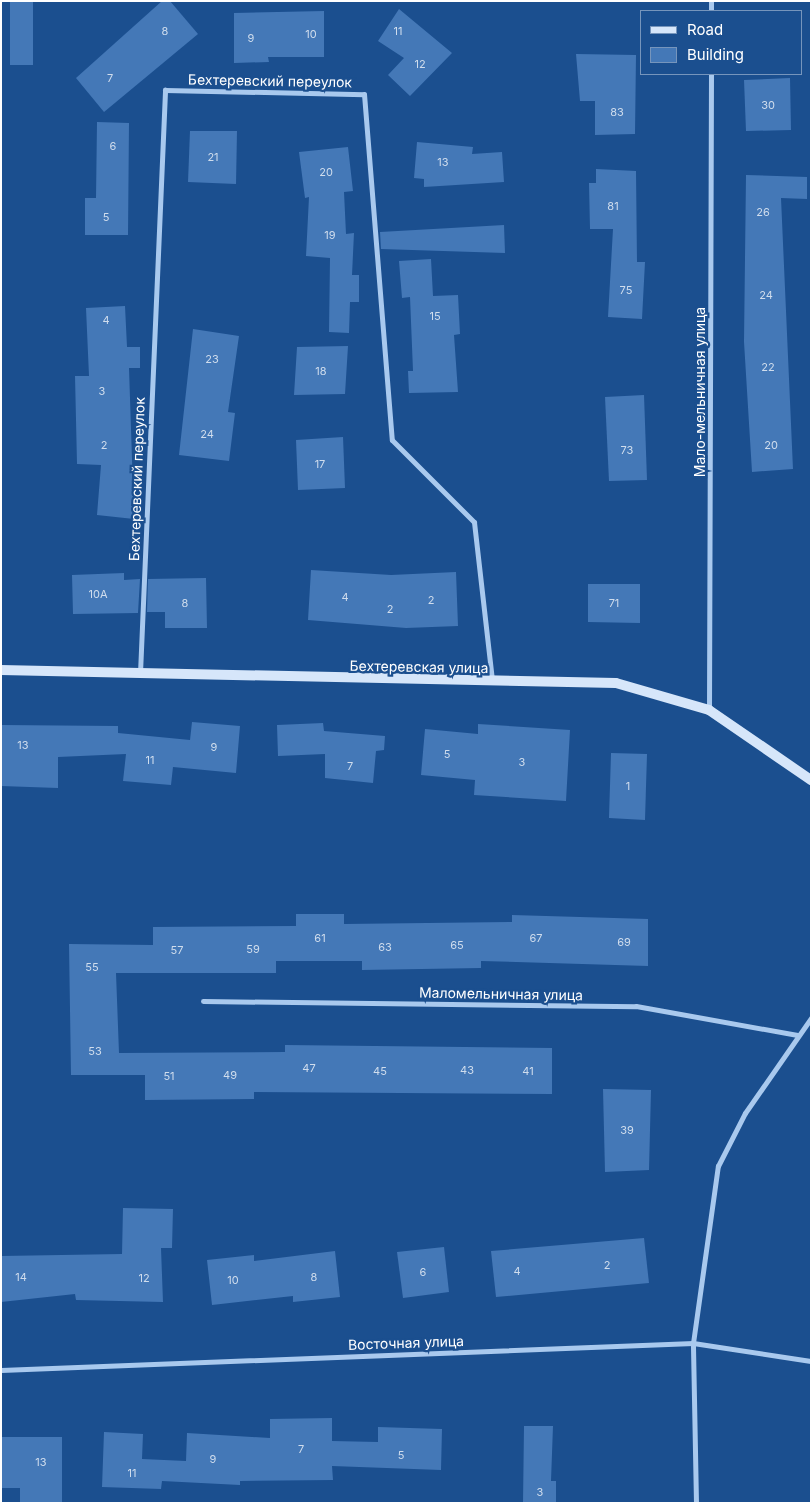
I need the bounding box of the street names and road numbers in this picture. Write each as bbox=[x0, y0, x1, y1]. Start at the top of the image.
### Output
street label: Бехтеревский переулок bbox=[188, 71, 352, 91]
street label: Мало-мельничная улица bbox=[692, 307, 708, 477]
street label: Бехтеревский переулок bbox=[126, 397, 148, 561]
street label: Бехтеревская улица bbox=[349, 657, 489, 677]
street label: Маломельничная улица bbox=[419, 984, 583, 1004]
street label: Восточная улица bbox=[348, 1333, 464, 1353]

